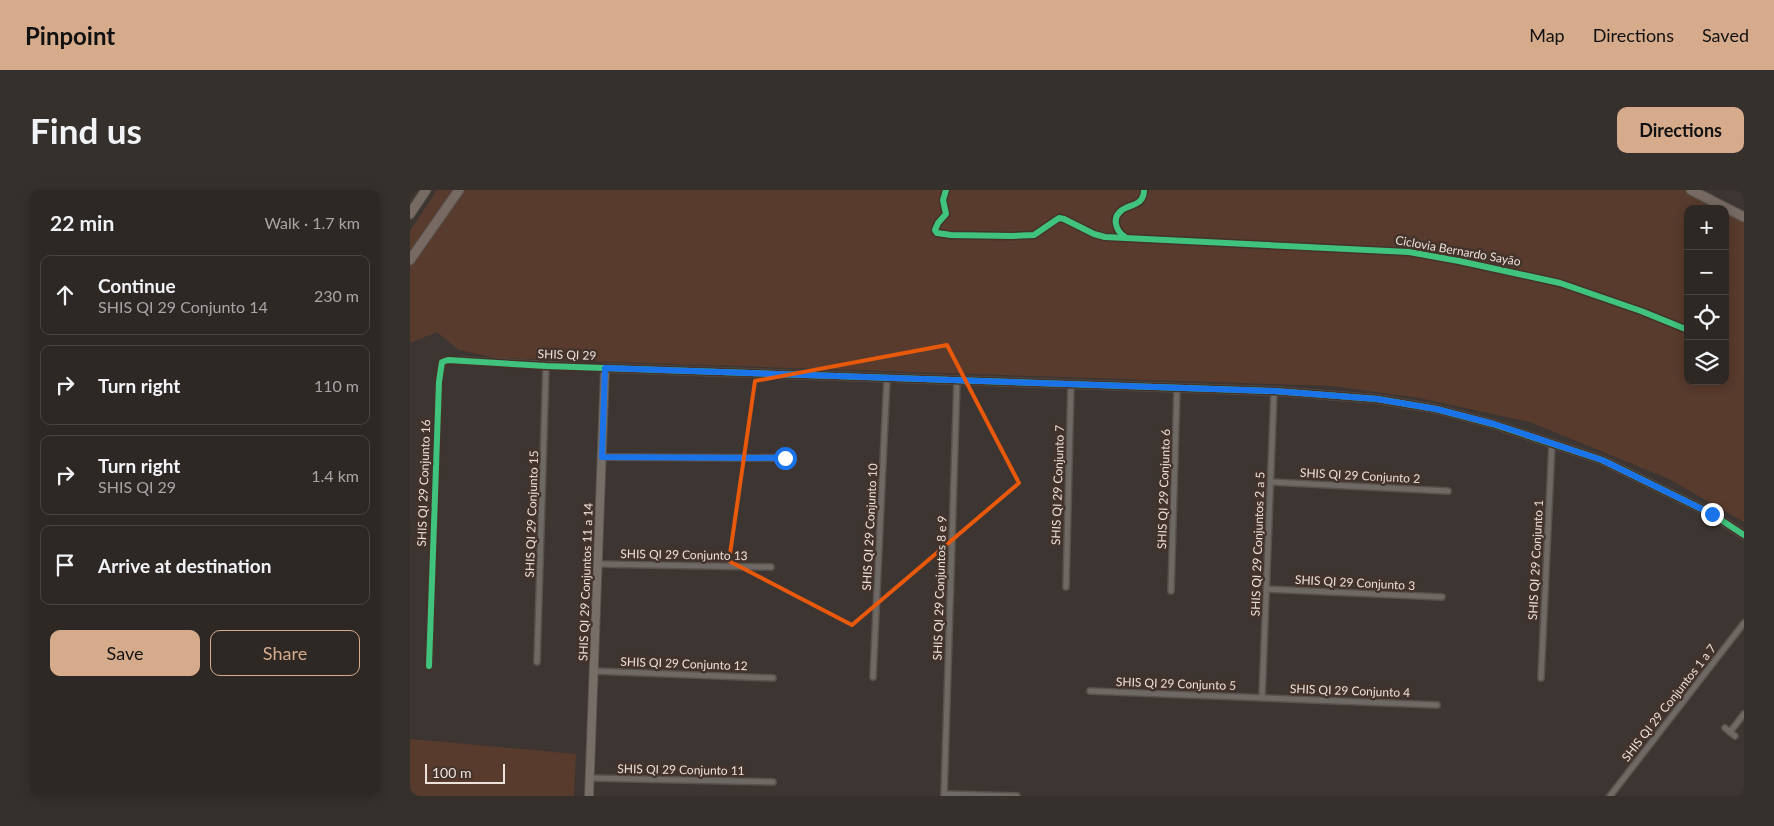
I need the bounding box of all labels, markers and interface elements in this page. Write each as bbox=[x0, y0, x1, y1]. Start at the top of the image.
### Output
text: Pinpoint bbox=[25, 21, 115, 50]
text: Map bbox=[1529, 24, 1565, 46]
text: Directions bbox=[1593, 24, 1674, 46]
text: Saved bbox=[1702, 24, 1749, 46]
button: Directions bbox=[1617, 107, 1744, 153]
text: Find us bbox=[30, 109, 142, 151]
map controls bbox=[1684, 205, 1729, 385]
button: + bbox=[1684, 205, 1729, 250]
text: 22 min bbox=[50, 210, 114, 235]
text: Walk · 1.7 km bbox=[264, 213, 360, 232]
street label: Ciclovia Bernardo Sayão bbox=[1394, 232, 1522, 269]
button: − bbox=[1684, 250, 1729, 295]
text: Continue bbox=[98, 274, 176, 297]
icon: ahead bbox=[51, 281, 79, 309]
text: 230 m bbox=[314, 286, 359, 305]
button: locate bbox=[1684, 295, 1729, 340]
text: SHIS QI 29 Conjunto 14 bbox=[98, 297, 268, 316]
button: layers bbox=[1684, 340, 1729, 385]
street label: SHIS QI 29 bbox=[537, 346, 597, 363]
icon: right bbox=[51, 371, 79, 399]
text: Turn right bbox=[98, 374, 180, 397]
text: 110 m bbox=[314, 376, 359, 395]
street label: SHIS QI 29 Conjunto 16 bbox=[414, 419, 433, 547]
street label: SHIS QI 29 Conjunto 7 bbox=[1048, 425, 1067, 545]
street label: SHIS QI 29 Conjunto 6 bbox=[1154, 429, 1173, 549]
route start bbox=[774, 447, 797, 470]
street label: SHIS QI 29 Conjunto 15 bbox=[522, 450, 541, 578]
text: Turn right bbox=[98, 454, 180, 477]
icon: right bbox=[51, 461, 79, 489]
street label: SHIS QI 29 Conjunto 10 bbox=[859, 463, 880, 591]
street label: SHIS QI 29 Conjunto 2 bbox=[1300, 465, 1421, 486]
text: 1.4 km bbox=[311, 466, 359, 485]
street label: SHIS QI 29 Conjuntos 2 a 5 bbox=[1247, 471, 1268, 617]
text: SHIS QI 29 bbox=[98, 477, 176, 496]
street label: SHIS QI 29 Conjunto 1 bbox=[1525, 499, 1546, 620]
street label: SHIS QI 29 Conjuntos 11 a 14 bbox=[575, 502, 596, 661]
route end bbox=[1701, 503, 1724, 526]
street label: SHIS QI 29 Conjuntos 8 e 9 bbox=[929, 515, 950, 661]
street label: SHIS QI 29 Conjunto 13 bbox=[620, 546, 748, 563]
icon: arrive bbox=[51, 551, 79, 579]
text: Arrive at destination bbox=[98, 554, 271, 577]
street label: SHIS QI 29 Conjunto 3 bbox=[1295, 572, 1416, 593]
button: Save bbox=[50, 630, 200, 676]
button: Share bbox=[210, 630, 360, 676]
street label: SHIS QI 29 Conjuntos 1 a 7 bbox=[1618, 641, 1719, 764]
street label: SHIS QI 29 Conjunto 12 bbox=[620, 654, 748, 673]
street label: SHIS QI 29 Conjunto 5 bbox=[1116, 674, 1236, 693]
street label: SHIS QI 29 Conjunto 4 bbox=[1290, 681, 1410, 700]
scale bar bbox=[425, 761, 505, 784]
street label: SHIS QI 29 Conjunto 11 bbox=[617, 761, 745, 778]
text: 100 m bbox=[432, 764, 471, 781]

